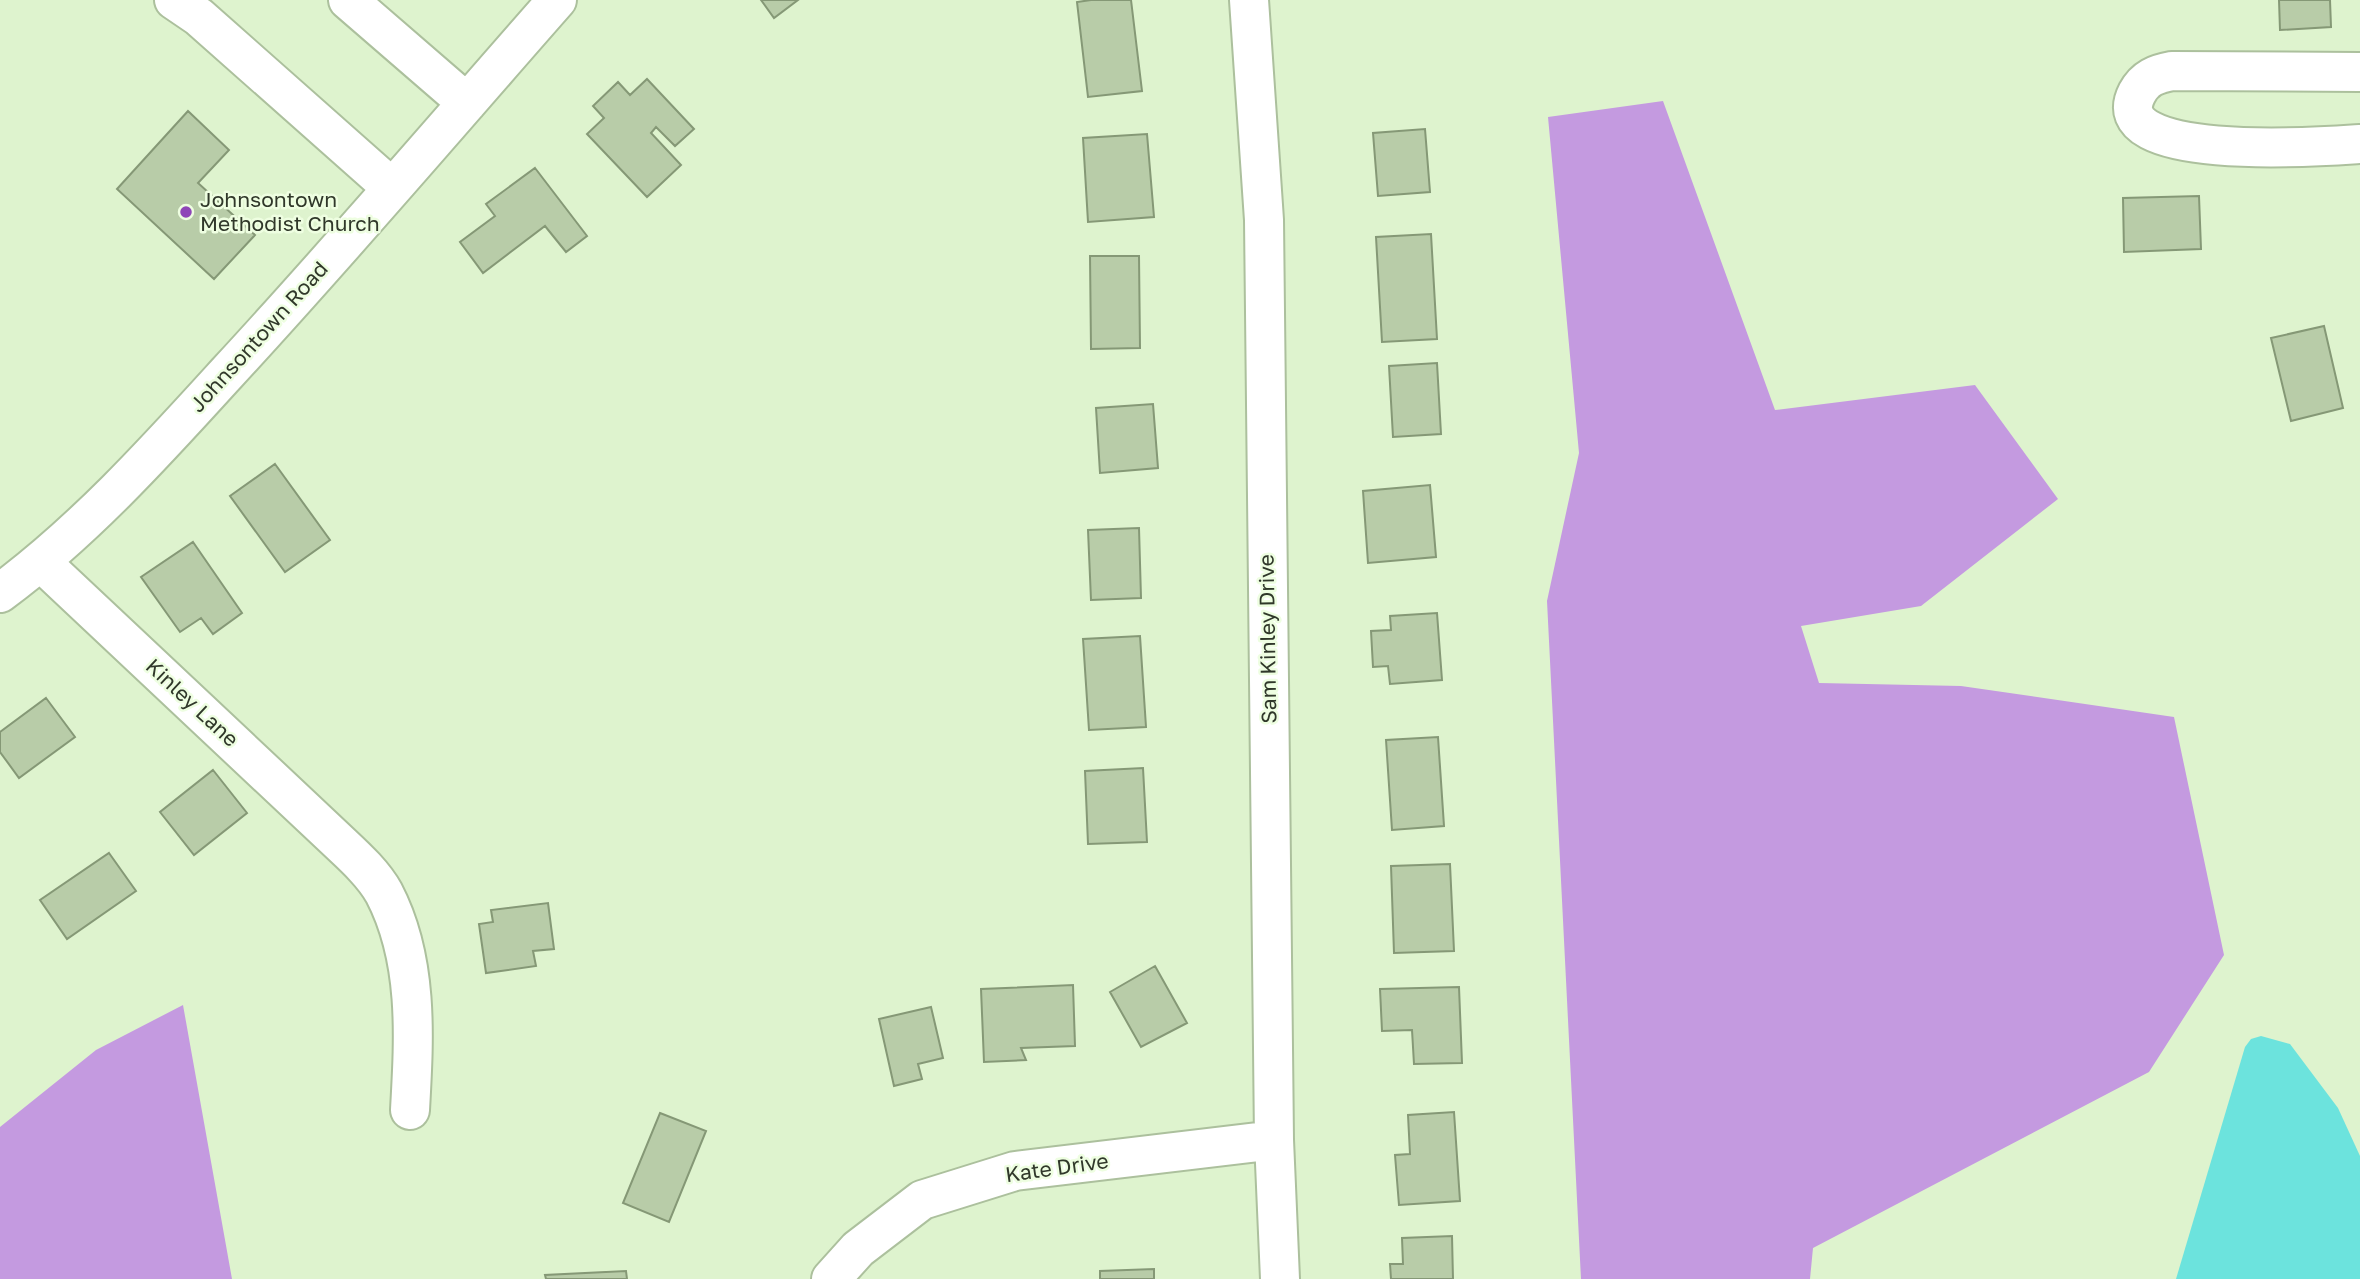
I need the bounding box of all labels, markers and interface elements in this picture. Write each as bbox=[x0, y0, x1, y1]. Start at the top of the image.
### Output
place label: Johnsontown Methodist Church bbox=[200, 186, 380, 236]
marker: Johnsontown Methodist Church bbox=[178, 204, 194, 220]
street label: Johnsontown Road bbox=[184, 256, 333, 417]
street label: Sam Kinley Drive bbox=[1253, 554, 1281, 724]
street label: Kinley Lane bbox=[141, 653, 244, 752]
street label: Kate Drive bbox=[1004, 1147, 1110, 1187]

